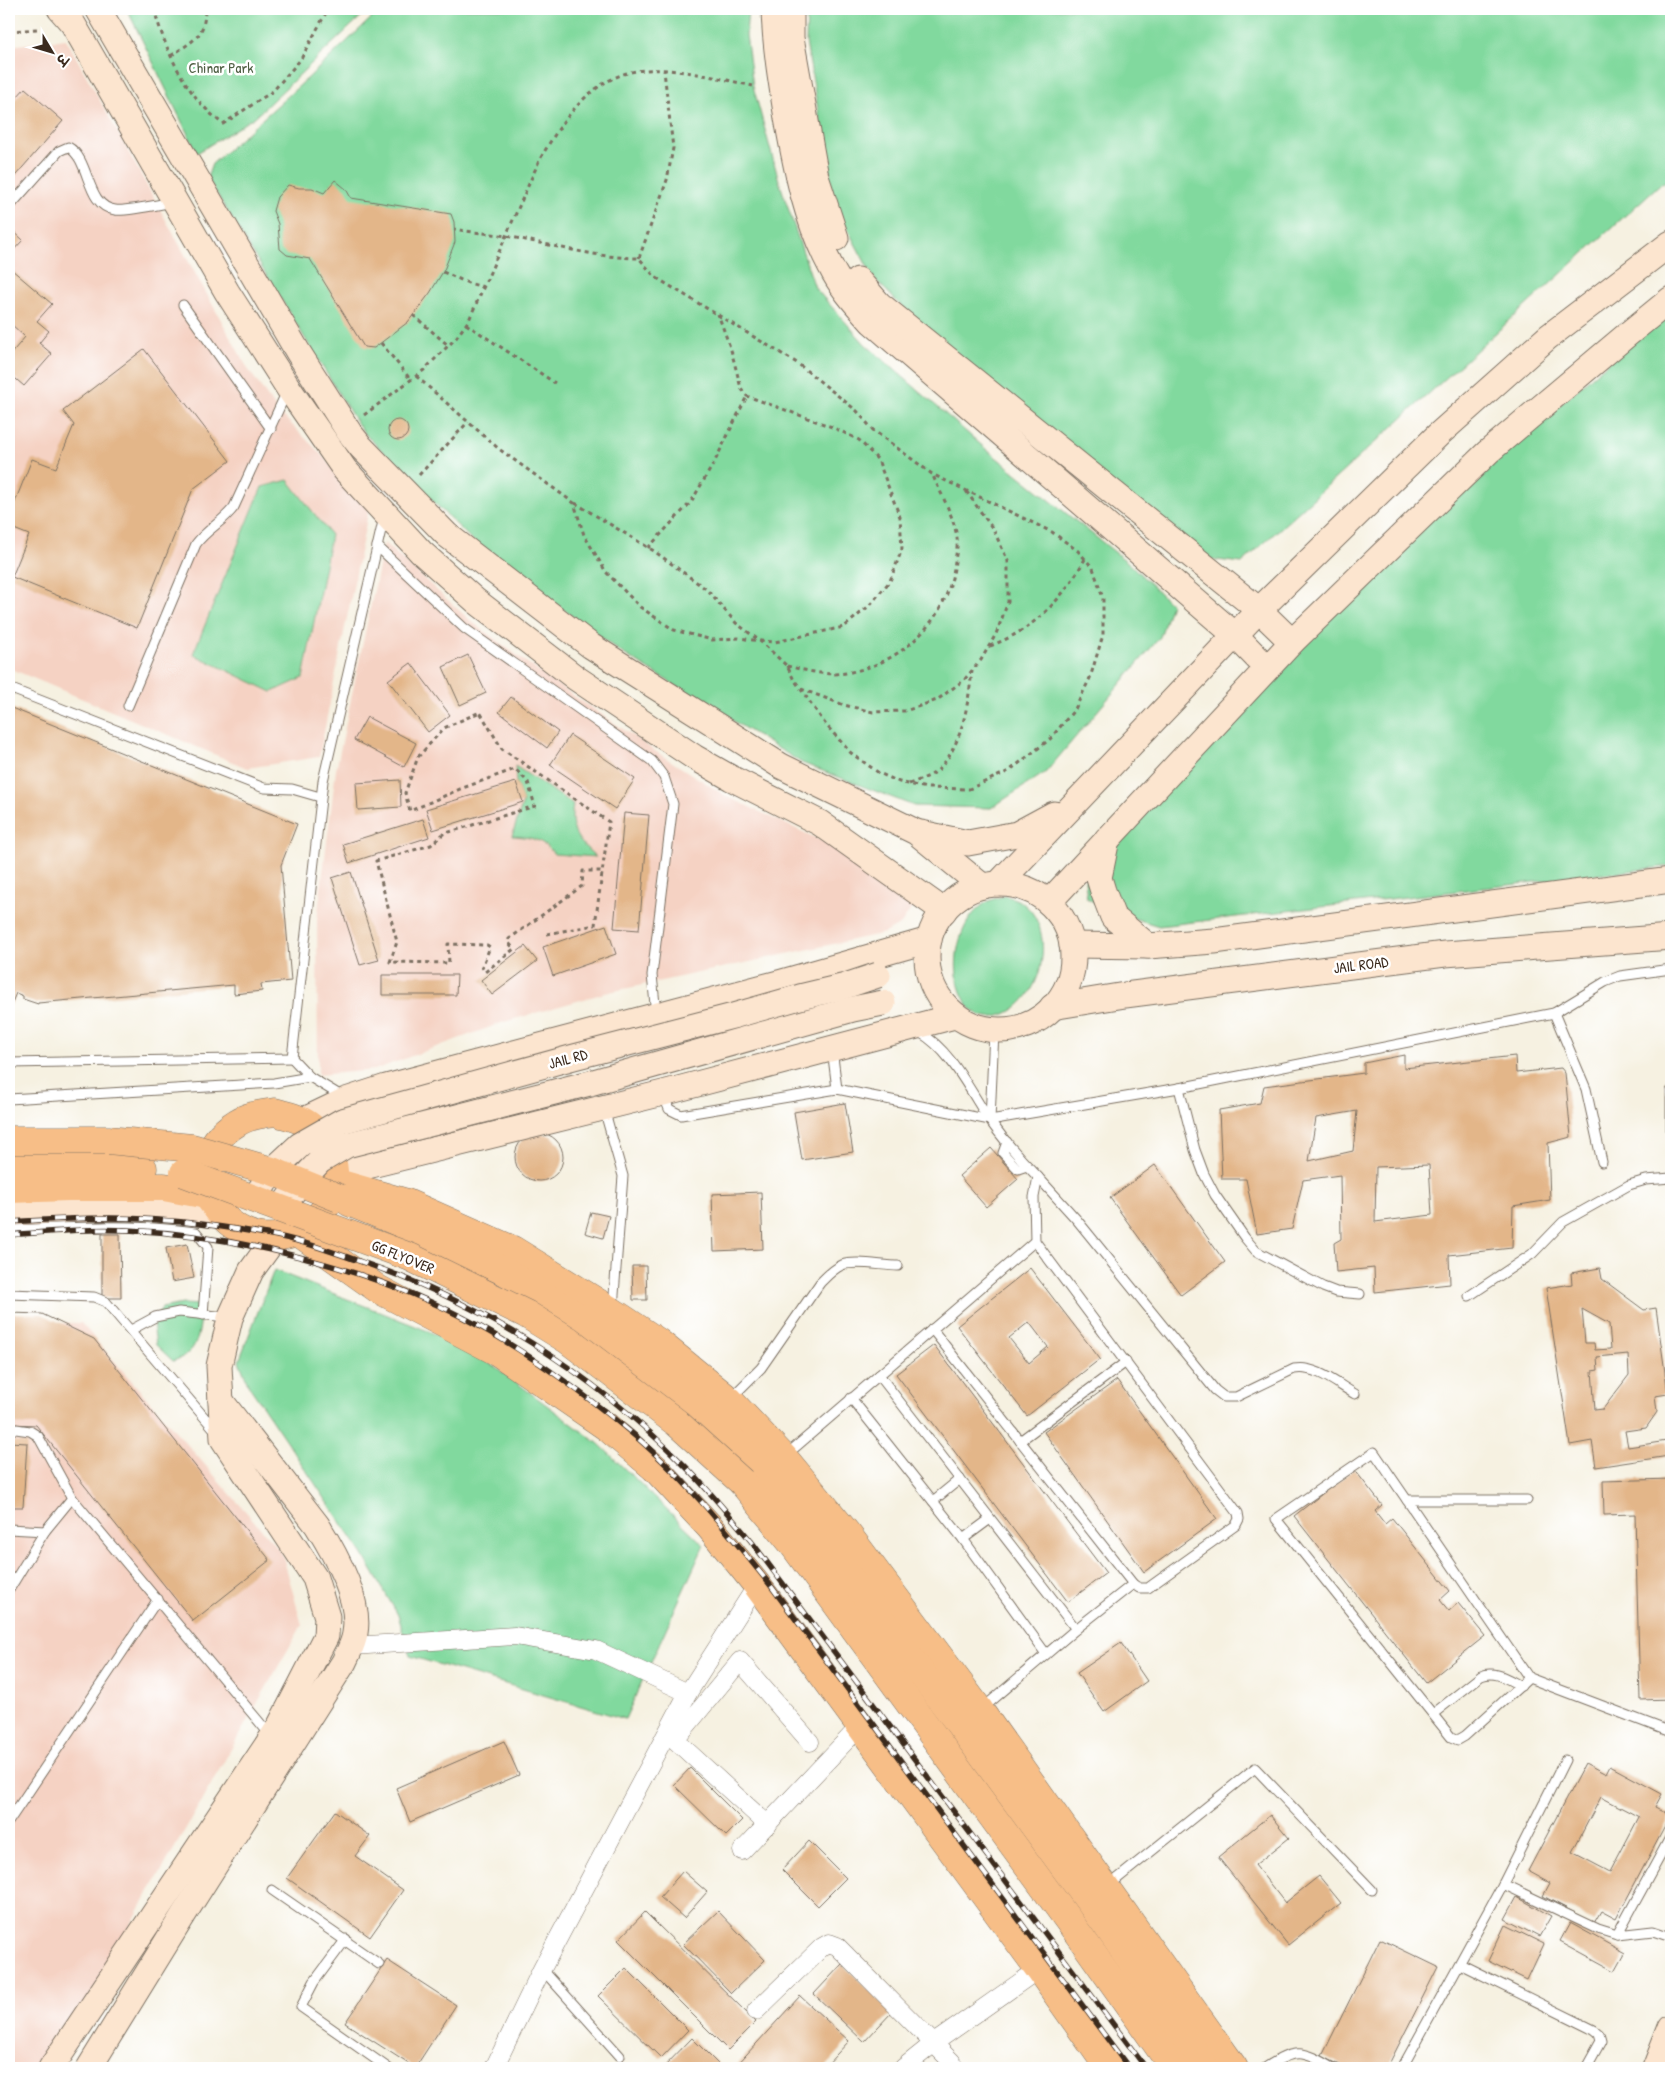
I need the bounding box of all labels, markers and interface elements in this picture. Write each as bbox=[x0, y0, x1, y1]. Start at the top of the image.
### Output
north arrow bbox=[28, 28, 78, 78]
text: उ bbox=[51, 49, 74, 71]
park label: Chinar Park bbox=[189, 57, 253, 78]
street label: JAIL ROAD bbox=[1332, 951, 1390, 978]
street label: JAIL RD bbox=[546, 1043, 590, 1074]
street label: GG FLYOVER bbox=[369, 1234, 438, 1279]

